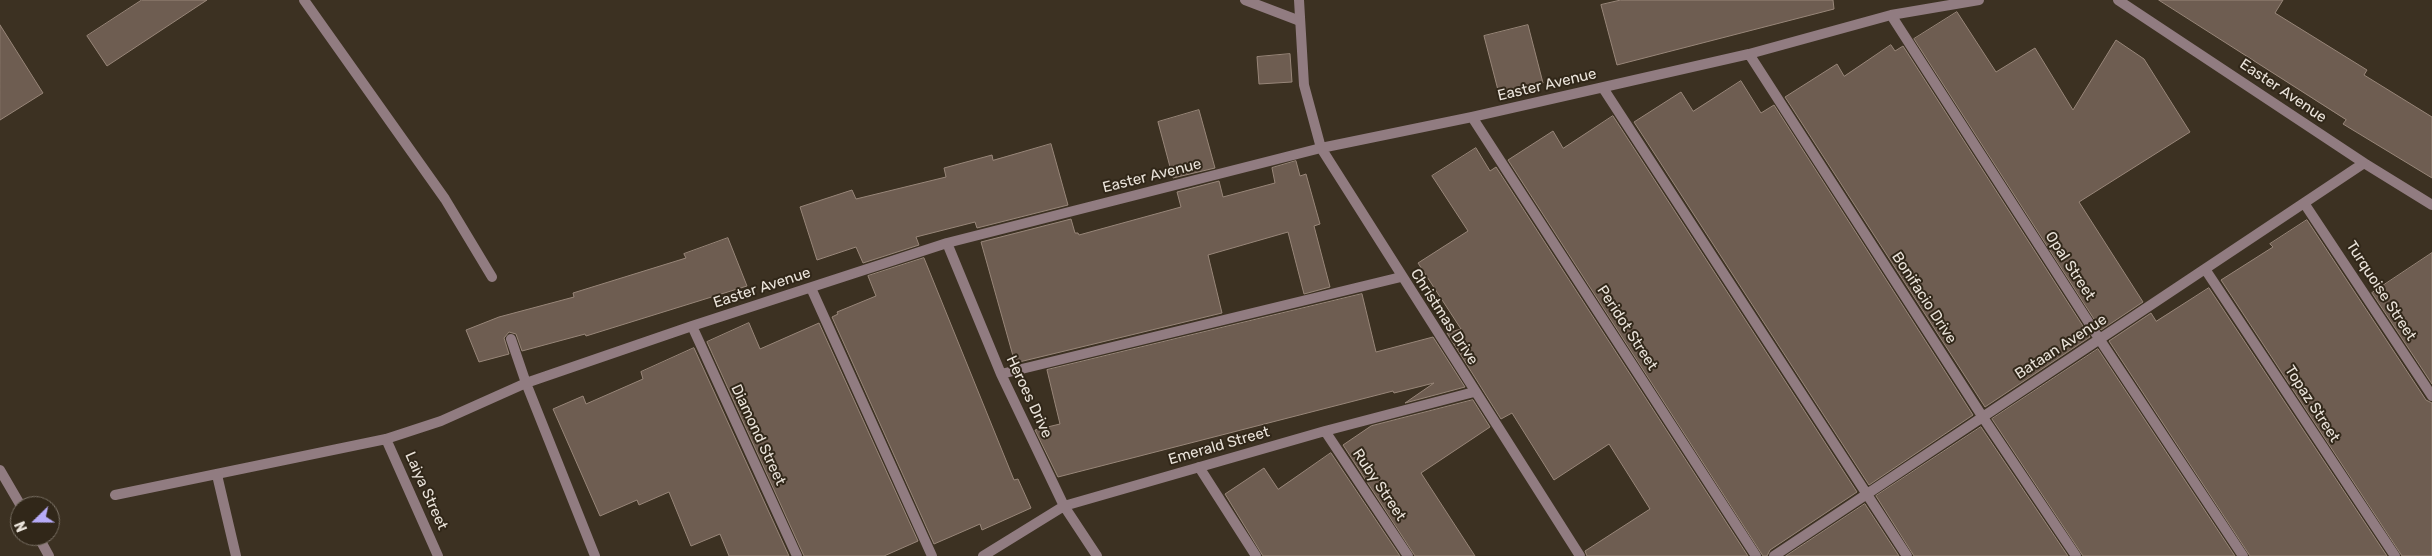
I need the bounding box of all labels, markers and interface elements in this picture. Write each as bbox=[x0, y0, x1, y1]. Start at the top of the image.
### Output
street label: Easter Avenue bbox=[2236, 55, 2330, 127]
street label: Easter Avenue bbox=[1496, 65, 1598, 105]
street label: Easter Avenue bbox=[1101, 155, 1203, 197]
street label: Opal Street bbox=[2041, 228, 2099, 304]
street label: Turquoise Street bbox=[2342, 238, 2420, 344]
street label: Bonifacio Drive bbox=[1888, 249, 1960, 347]
street label: Easter Avenue bbox=[711, 264, 813, 312]
street label: Christmas Drive bbox=[1406, 266, 1482, 368]
street label: Peridot Street bbox=[1593, 282, 1661, 374]
street label: Bataan Avenue bbox=[2012, 311, 2110, 383]
street label: Heroes Drive bbox=[1002, 353, 1056, 441]
street label: Topaz Street bbox=[2281, 362, 2343, 446]
street label: Diamond Street bbox=[727, 382, 789, 488]
street label: Emerald Street bbox=[1166, 423, 1272, 469]
street label: Ruby Street bbox=[1348, 446, 1410, 524]
street label: Laiya Street bbox=[401, 449, 451, 533]
north arrow bbox=[10, 496, 60, 546]
text: N bbox=[12, 519, 31, 534]

